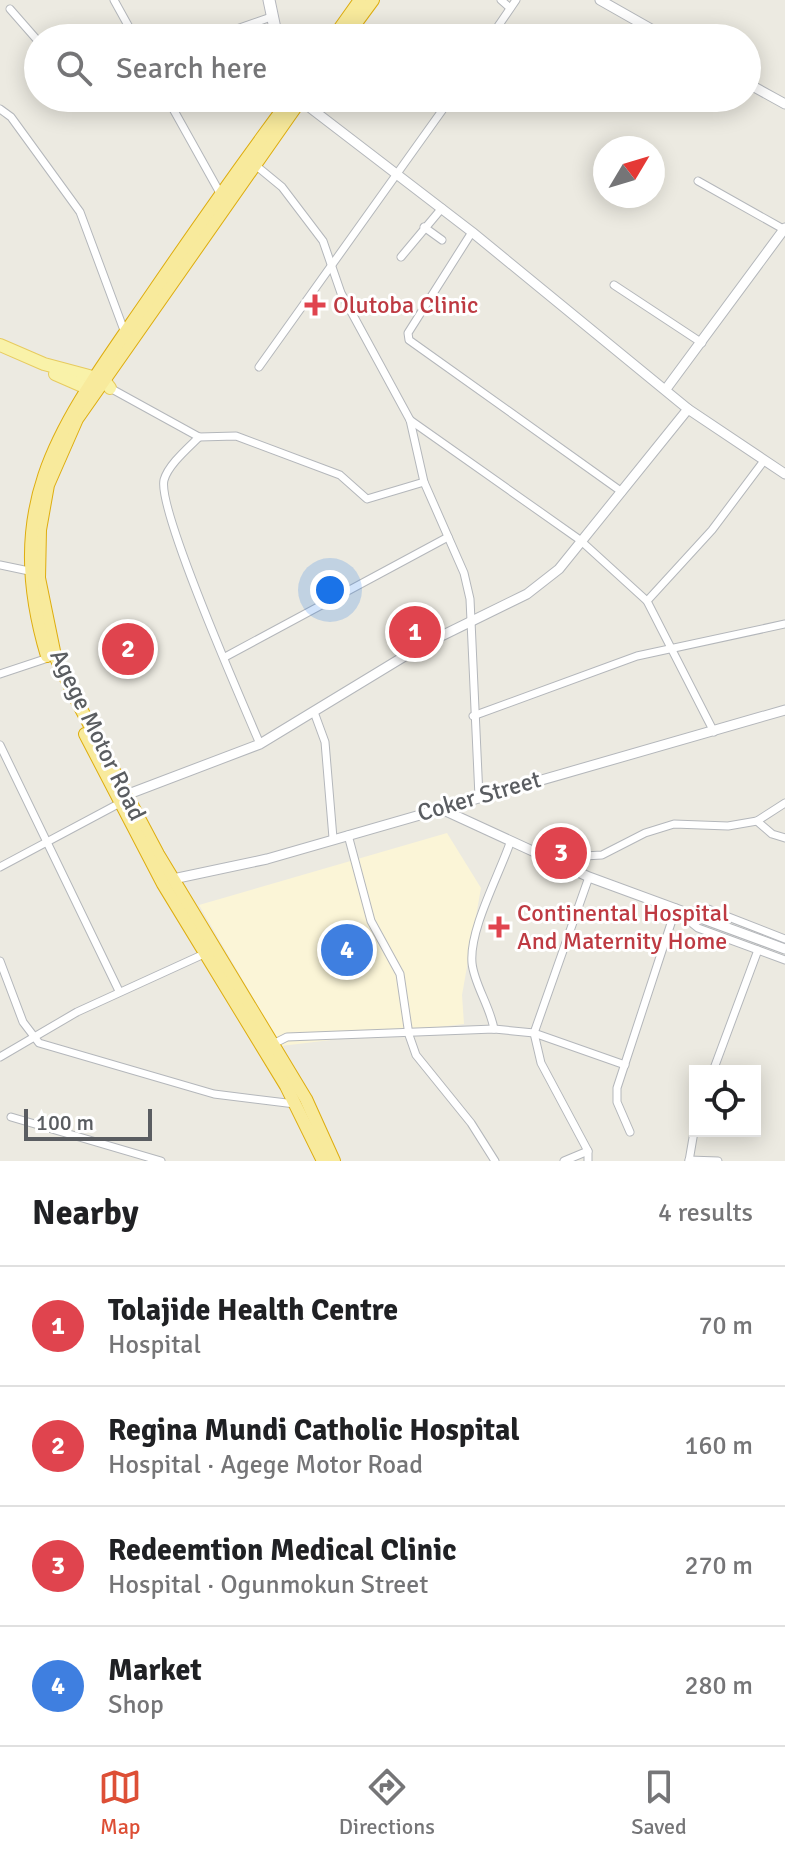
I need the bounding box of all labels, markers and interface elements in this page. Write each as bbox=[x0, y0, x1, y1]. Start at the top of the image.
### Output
search box bbox=[24, 24, 761, 112]
icon: search bbox=[52, 46, 96, 90]
text: Search here bbox=[116, 50, 267, 87]
north arrow bbox=[593, 136, 665, 208]
place label: Olutoba Clinic bbox=[333, 290, 478, 320]
marker: Olutoba Clinic bbox=[304, 294, 326, 316]
your location bbox=[310, 570, 350, 610]
pin: 1 bbox=[389, 602, 441, 662]
pin: 2 bbox=[102, 619, 154, 679]
street label: Agege Motor Road bbox=[44, 644, 152, 826]
street label: Coker Street bbox=[414, 764, 544, 828]
pin: 3 bbox=[535, 823, 587, 883]
place label: Continental Hospital And Maternity Home bbox=[517, 898, 729, 956]
marker: Continental Hospital And Maternity Home bbox=[488, 916, 510, 938]
pin: 4 bbox=[321, 920, 373, 980]
map controls bbox=[689, 1065, 761, 1137]
button: locate bbox=[689, 1065, 761, 1137]
scale bar bbox=[24, 1105, 152, 1141]
text: 100 m bbox=[36, 1109, 94, 1136]
text: Nearby bbox=[32, 1192, 139, 1234]
text: 4 results bbox=[658, 1197, 753, 1229]
text: Tolajide Health Centre bbox=[108, 1292, 398, 1329]
text: 1 bbox=[51, 1310, 65, 1342]
text: 70 m bbox=[698, 1310, 753, 1342]
text: Hospital bbox=[108, 1329, 201, 1361]
text: Regina Mundi Catholic Hospital bbox=[108, 1412, 520, 1449]
text: 2 bbox=[51, 1430, 65, 1462]
text: 160 m bbox=[684, 1430, 753, 1462]
text: Hospital · Agege Motor Road bbox=[108, 1449, 423, 1481]
text: Redeemtion Medical Clinic bbox=[108, 1532, 456, 1569]
text: 3 bbox=[51, 1550, 65, 1582]
text: 270 m bbox=[684, 1550, 753, 1582]
text: Hospital · Ogunmokun Street bbox=[108, 1569, 428, 1601]
text: Market bbox=[108, 1652, 202, 1689]
text: 4 bbox=[51, 1670, 65, 1702]
text: 280 m bbox=[684, 1670, 753, 1702]
text: Shop bbox=[108, 1689, 164, 1721]
tab: Map bbox=[98, 1765, 142, 1840]
tab: Directions bbox=[339, 1765, 435, 1840]
tab: Saved bbox=[631, 1765, 687, 1840]

